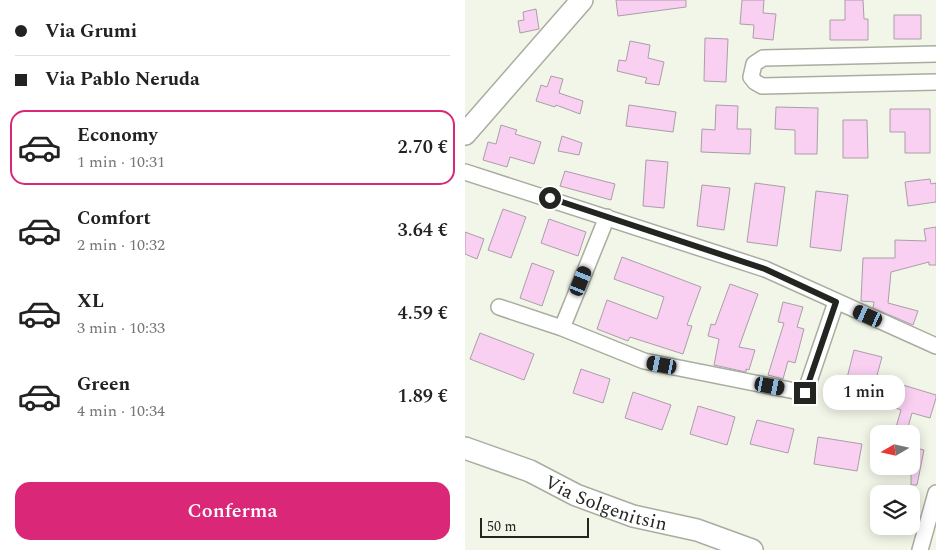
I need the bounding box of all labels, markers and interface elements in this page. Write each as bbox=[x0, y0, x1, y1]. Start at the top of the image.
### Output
text: Via Grumi bbox=[45, 17, 137, 46]
text: Via Pablo Neruda bbox=[45, 65, 200, 94]
text: Economy bbox=[77, 121, 158, 150]
icon: car bbox=[17, 125, 62, 170]
text: 2.70 € bbox=[398, 133, 448, 162]
text: 1 min · 10:31 bbox=[77, 150, 165, 174]
route start bbox=[539, 187, 561, 209]
text: Comfort bbox=[77, 204, 151, 233]
icon: car bbox=[17, 208, 62, 253]
text: 3.64 € bbox=[398, 216, 448, 245]
text: 2 min · 10:32 bbox=[77, 233, 165, 257]
car bbox=[568, 264, 593, 298]
text: XL bbox=[77, 287, 104, 316]
icon: car bbox=[17, 291, 62, 336]
text: 4.59 € bbox=[398, 299, 448, 328]
car bbox=[851, 303, 884, 329]
text: 3 min · 10:33 bbox=[77, 316, 165, 340]
car bbox=[645, 355, 678, 375]
text: Green bbox=[77, 370, 130, 399]
icon: car bbox=[17, 374, 62, 419]
car bbox=[753, 376, 786, 396]
callout: 1 min bbox=[823, 376, 905, 410]
text: 1 min bbox=[843, 380, 885, 404]
text: 1.89 € bbox=[398, 382, 448, 411]
route end bbox=[794, 382, 816, 404]
text: 4 min · 10:34 bbox=[77, 399, 165, 423]
north arrow bbox=[870, 425, 920, 475]
map controls bbox=[870, 425, 920, 535]
street label: Via Solgenitsin bbox=[539, 468, 670, 539]
button: Conferma bbox=[15, 482, 450, 540]
button: layers bbox=[870, 485, 920, 535]
scale bar bbox=[480, 515, 589, 538]
text: 50 m bbox=[487, 516, 517, 537]

